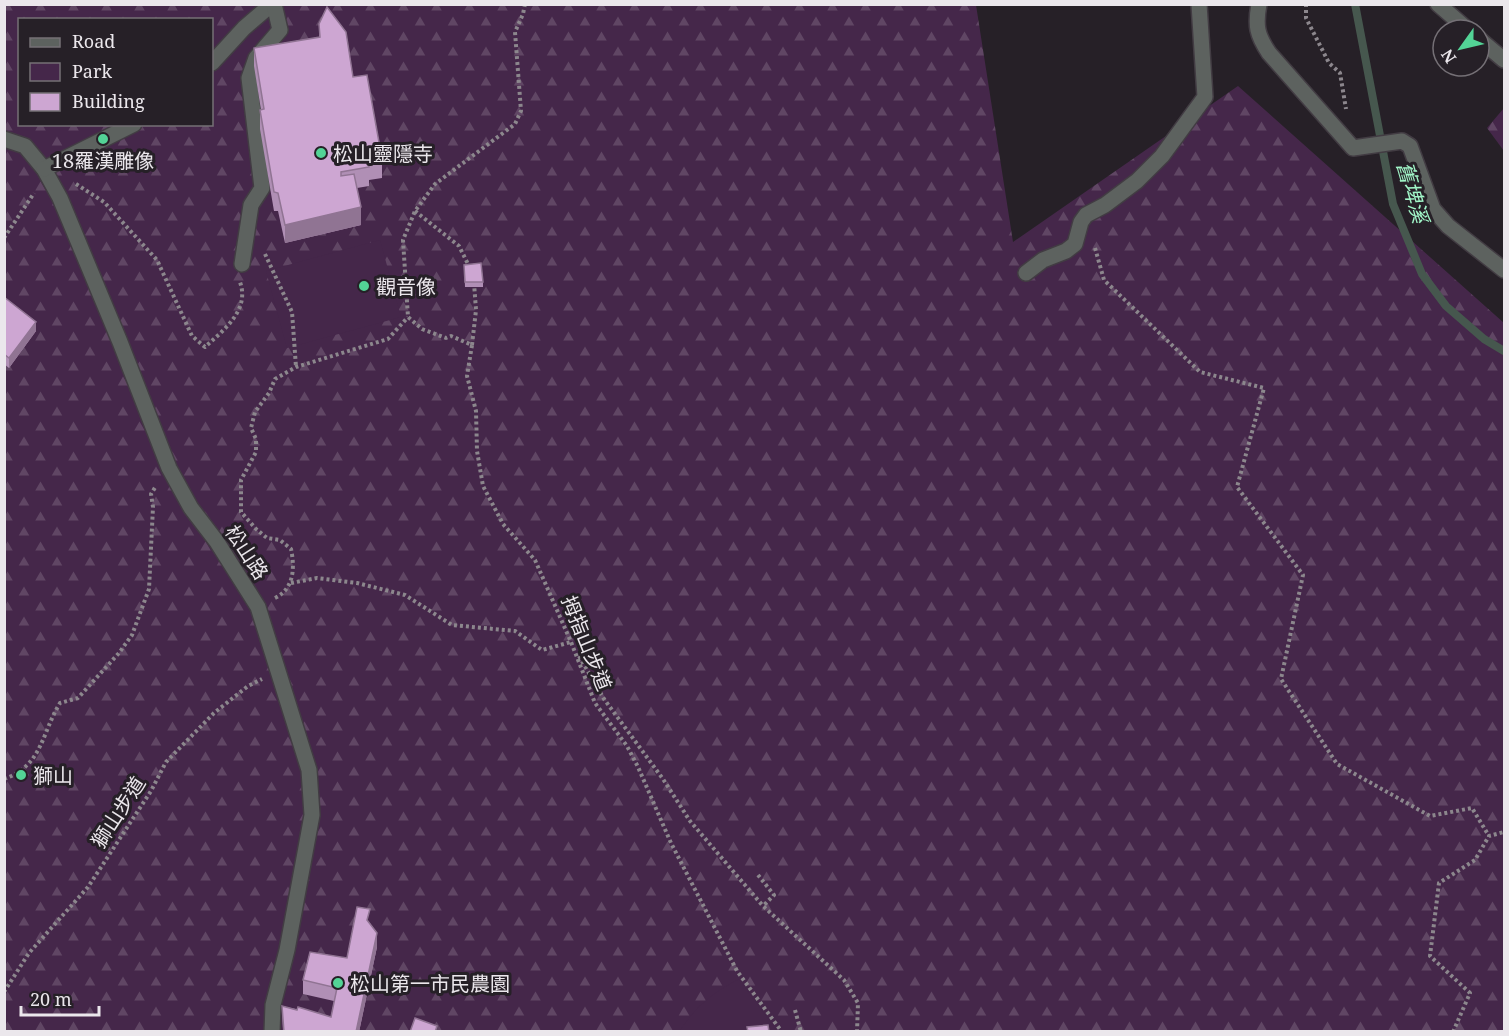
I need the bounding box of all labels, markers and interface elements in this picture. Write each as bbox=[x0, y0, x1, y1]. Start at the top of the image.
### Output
legend bbox=[18, 18, 213, 126]
north arrow bbox=[1431, 18, 1491, 78]
text: Road bbox=[72, 29, 115, 53]
text: N bbox=[1436, 45, 1461, 68]
text: Park bbox=[72, 59, 112, 83]
text: Building bbox=[72, 89, 145, 113]
marker: 18羅漢雕像 bbox=[96, 132, 110, 146]
place label: 松山靈隱寺 bbox=[333, 140, 433, 167]
marker: 松山靈隱寺 bbox=[314, 146, 328, 160]
place label: 18羅漢雕像 bbox=[52, 147, 154, 174]
water label: 舊埤溪 bbox=[1391, 158, 1436, 229]
place label: 觀音像 bbox=[376, 273, 436, 300]
marker: 觀音像 bbox=[357, 279, 371, 293]
street label: 松山路 bbox=[219, 519, 275, 585]
street label: 拇指山步道 bbox=[556, 592, 618, 694]
place label: 獅山 bbox=[33, 762, 73, 789]
marker: 獅山 bbox=[14, 768, 28, 782]
street label: 獅山步道 bbox=[85, 771, 151, 853]
place label: 松山第一市民農園 bbox=[350, 970, 510, 997]
marker: 松山第一市民農園 bbox=[331, 976, 345, 990]
scale bar bbox=[21, 979, 99, 1017]
text: 20 m bbox=[30, 987, 72, 1011]

